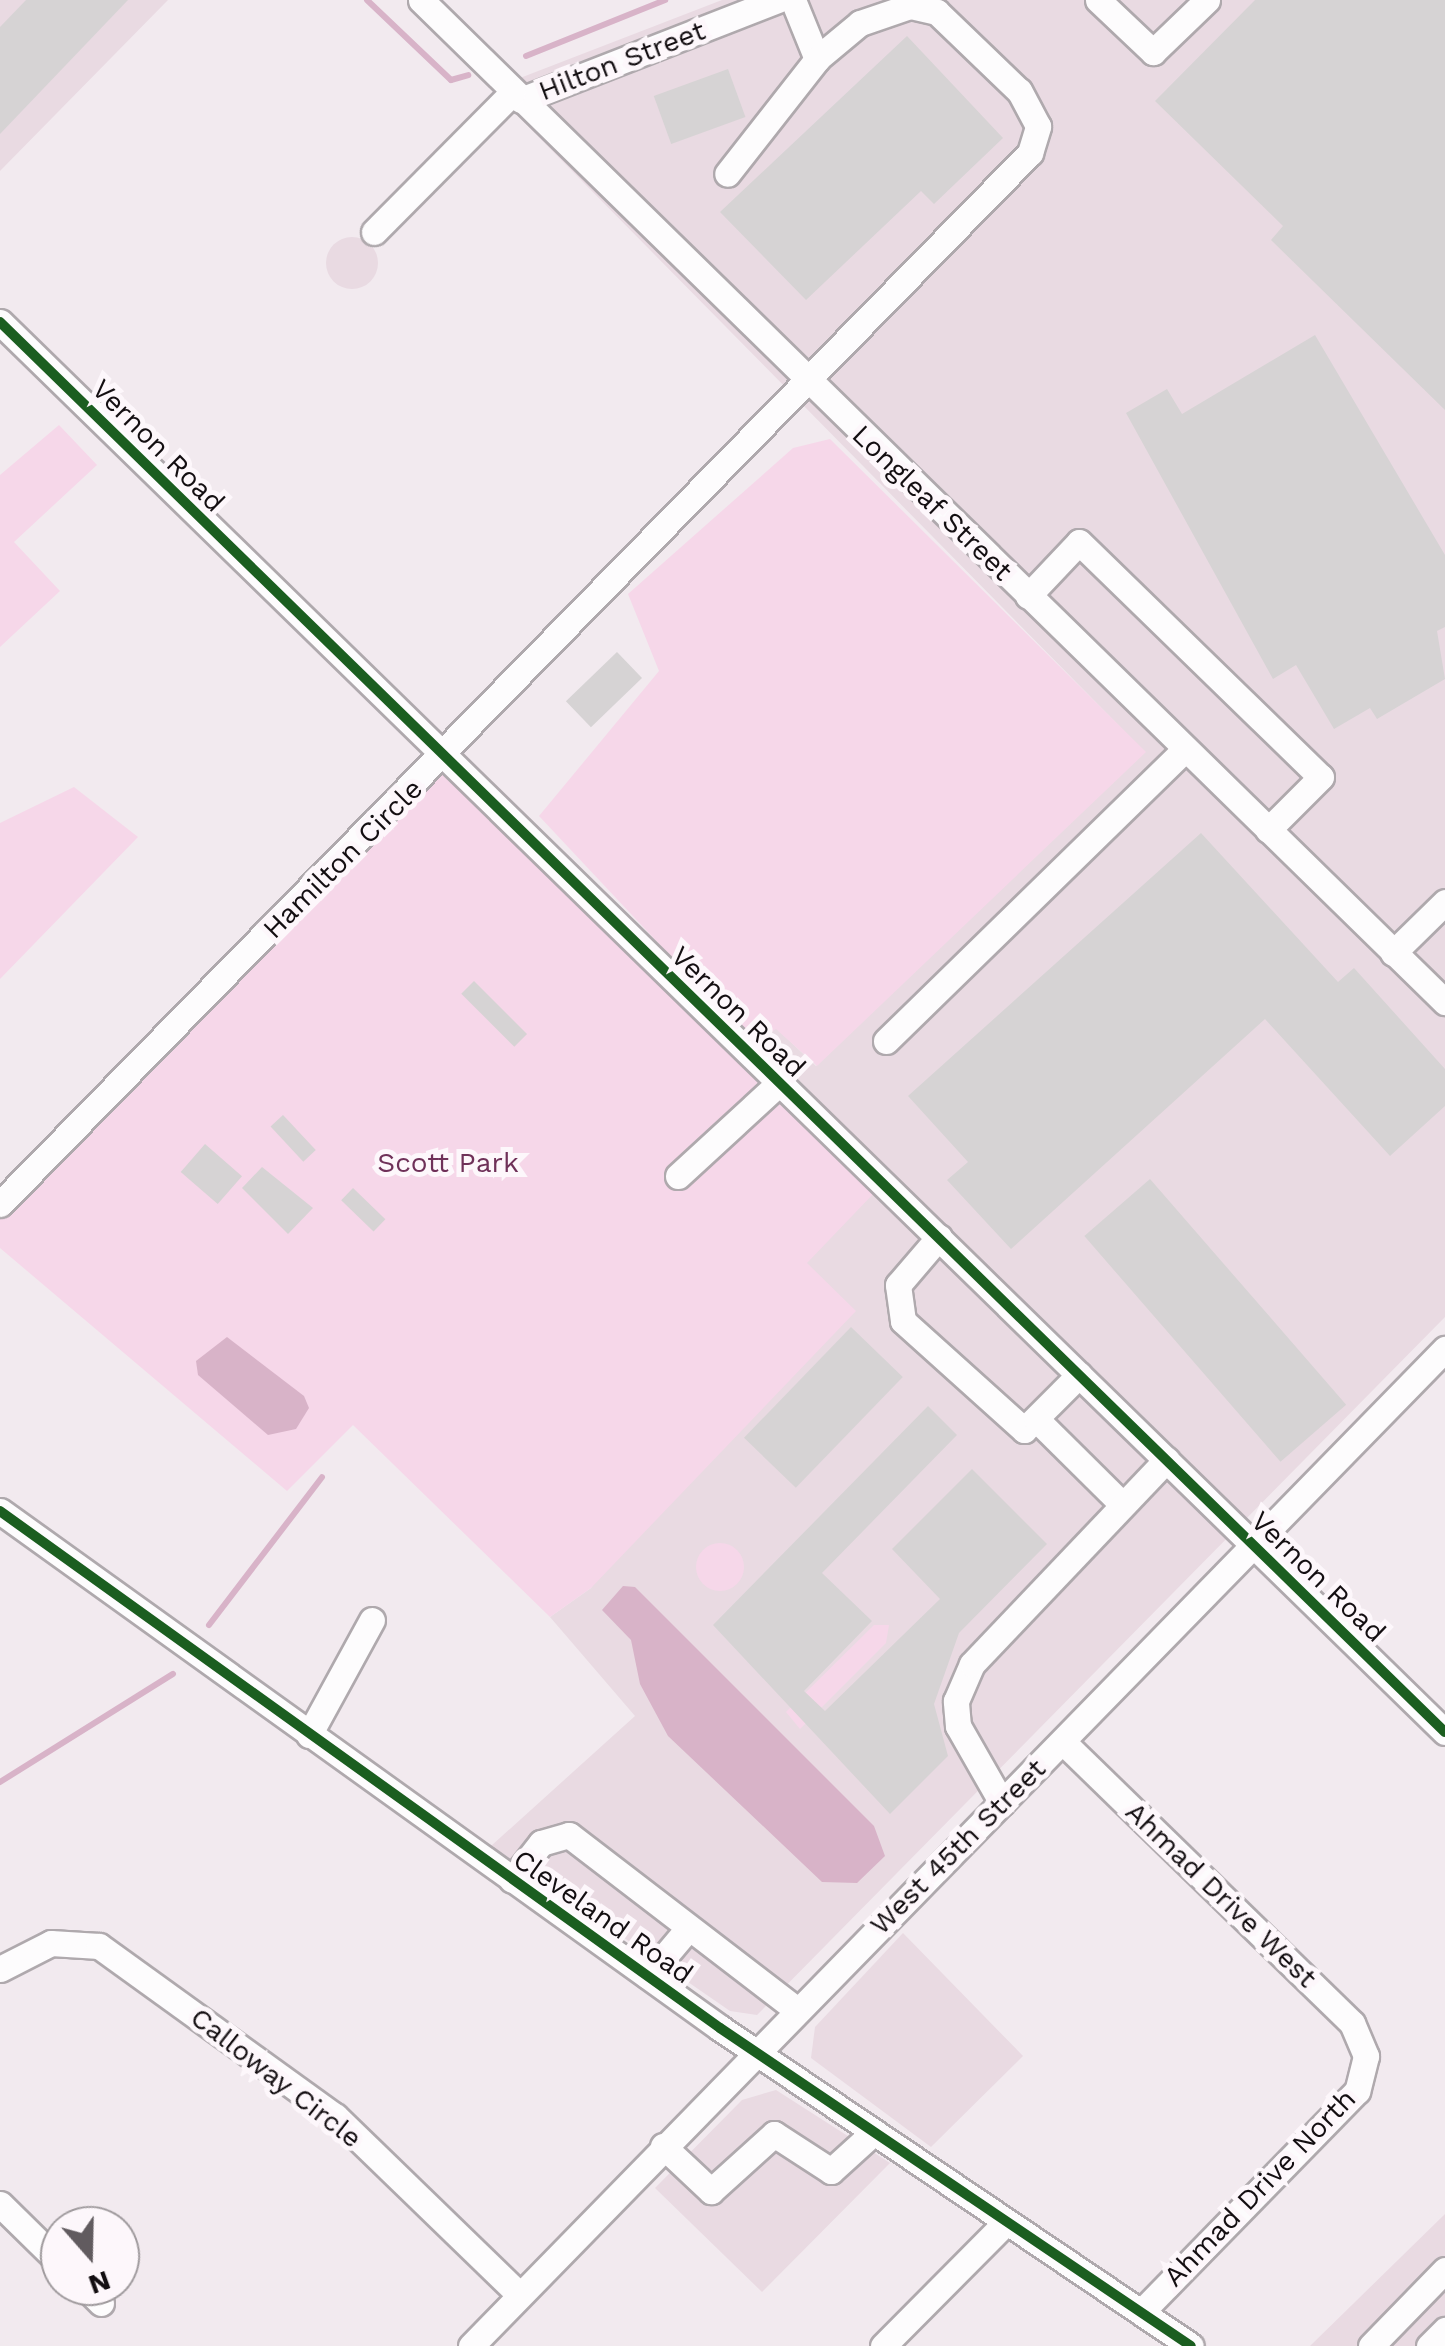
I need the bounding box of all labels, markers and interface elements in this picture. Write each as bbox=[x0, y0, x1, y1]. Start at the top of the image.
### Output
street label: Hilton Street bbox=[534, 14, 710, 108]
street label: Vernon Road bbox=[85, 373, 231, 519]
street label: Longleaf Street bbox=[845, 418, 1019, 588]
street label: Hamilton Circle bbox=[256, 772, 430, 946]
street label: Vernon Road bbox=[664, 940, 812, 1084]
park label: Scott Park bbox=[377, 1146, 519, 1180]
street label: Vernon Road bbox=[1244, 1505, 1392, 1649]
street label: West 45th Street bbox=[863, 1752, 1053, 1942]
street label: Ahmad Drive West bbox=[1118, 1795, 1324, 1995]
street label: Cleveland Road bbox=[507, 1843, 699, 1991]
street label: Calloway Circle bbox=[183, 2001, 369, 2155]
street label: Ahmad Drive North bbox=[1157, 2082, 1363, 2294]
north arrow bbox=[40, 2206, 140, 2306]
text: N bbox=[84, 2264, 115, 2302]

